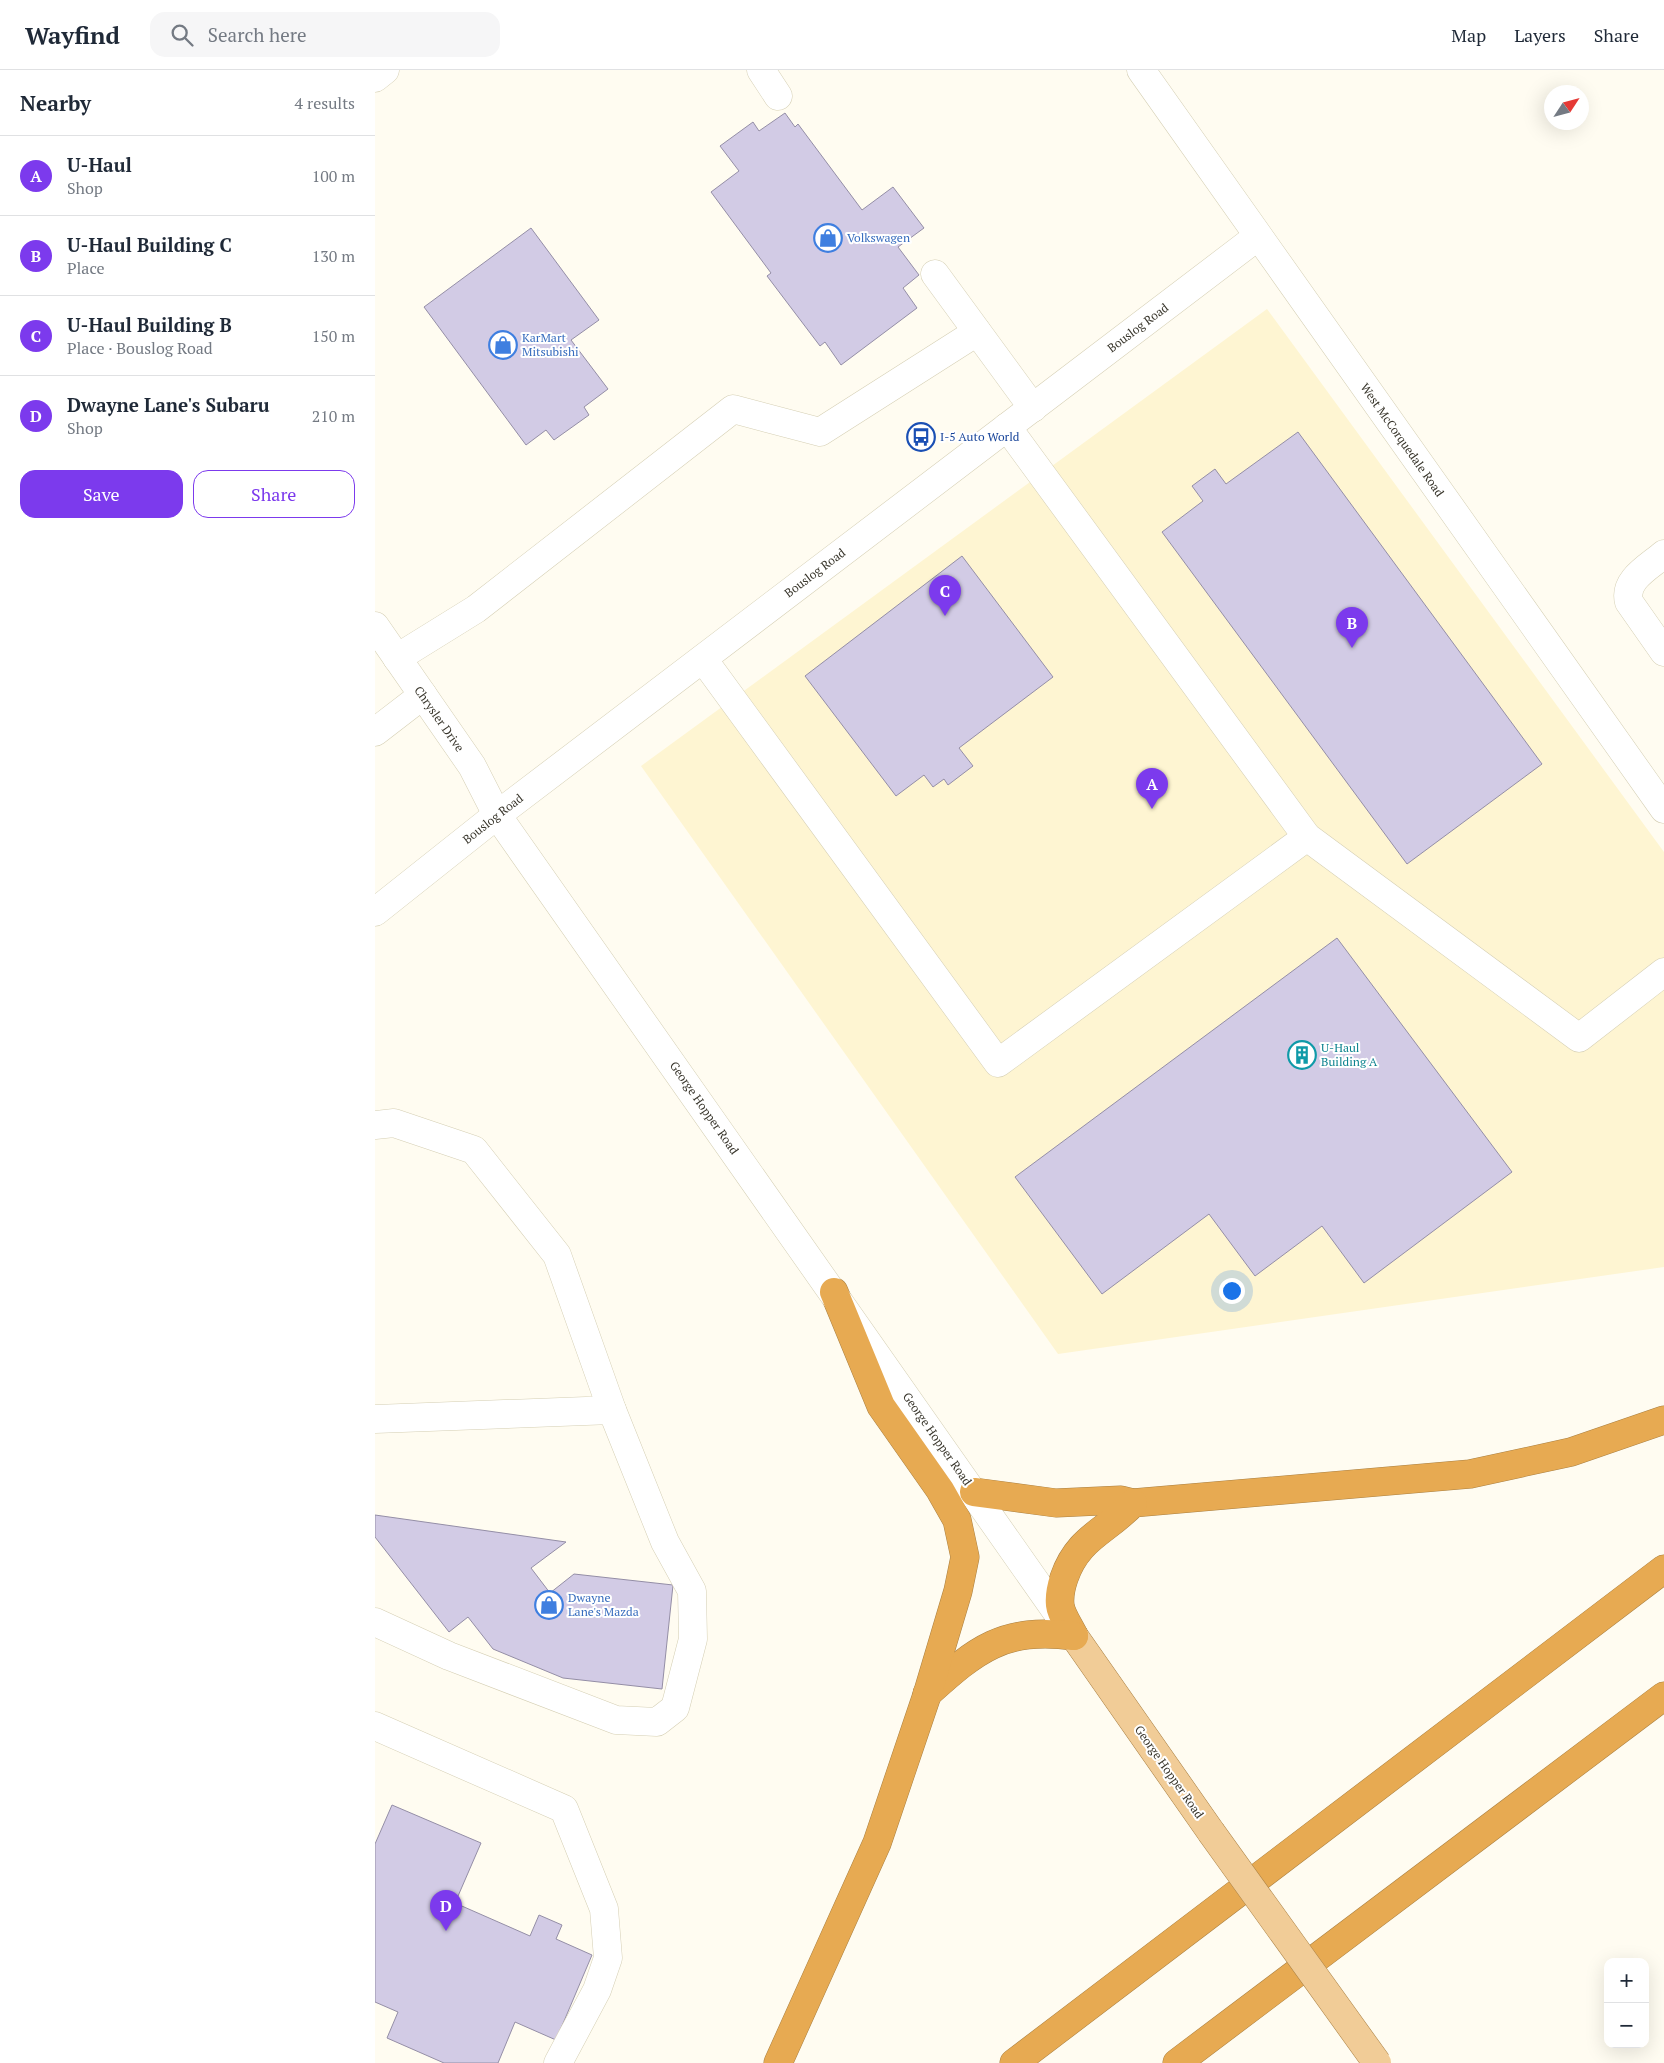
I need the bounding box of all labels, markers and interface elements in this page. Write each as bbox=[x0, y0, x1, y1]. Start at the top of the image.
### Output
search box bbox=[150, 12, 500, 57]
text: Wayfind bbox=[25, 19, 120, 51]
icon: search bbox=[168, 21, 196, 49]
text: Search here bbox=[208, 22, 307, 47]
text: Map bbox=[1451, 23, 1486, 47]
text: Layers bbox=[1514, 23, 1566, 47]
text: Share bbox=[1594, 23, 1639, 47]
north arrow bbox=[1544, 85, 1589, 130]
text: Nearby bbox=[20, 89, 91, 117]
text: 4 results bbox=[295, 92, 355, 114]
text: U-Haul bbox=[67, 152, 132, 177]
text: A bbox=[30, 165, 42, 187]
text: 100 m bbox=[312, 165, 355, 187]
text: Shop bbox=[67, 177, 103, 199]
shop icon: Volkswagen bbox=[813, 223, 843, 253]
place label: Volkswagen bbox=[847, 230, 910, 245]
text: U-Haul Building C bbox=[67, 232, 232, 257]
text: B bbox=[31, 245, 41, 267]
text: 130 m bbox=[312, 245, 355, 267]
text: Place bbox=[67, 257, 105, 279]
street label: Bouslog Road bbox=[1104, 300, 1171, 355]
text: U-Haul Building B bbox=[67, 312, 232, 337]
text: C bbox=[31, 325, 41, 347]
text: 150 m bbox=[312, 325, 355, 347]
shop icon: KarMart Mitsubishi bbox=[488, 330, 518, 360]
place label: KarMart Mitsubishi bbox=[522, 330, 579, 359]
text: Place · Bouslog Road bbox=[67, 337, 213, 359]
street label: West McCorquedale Road bbox=[1357, 380, 1448, 500]
text: Dwayne Lane's Subaru bbox=[67, 392, 270, 417]
text: D bbox=[30, 405, 42, 427]
text: 210 m bbox=[312, 405, 355, 427]
text: Shop bbox=[67, 417, 103, 439]
bus stop icon: I-5 Auto World bbox=[906, 422, 936, 452]
place label: I-5 Auto World bbox=[940, 429, 1020, 444]
button: Save bbox=[20, 470, 183, 518]
button: Share bbox=[193, 470, 355, 518]
street label: Bouslog Road bbox=[781, 545, 848, 600]
pin: C bbox=[929, 575, 961, 616]
pin: B bbox=[1336, 607, 1368, 648]
street label: Chrysler Drive bbox=[411, 683, 468, 754]
pin: A bbox=[1136, 768, 1168, 809]
street label: Bouslog Road bbox=[460, 790, 526, 847]
building icon: U-Haul Building A bbox=[1287, 1040, 1317, 1070]
place label: U-Haul Building A bbox=[1321, 1040, 1378, 1069]
street label: George Hopper Road bbox=[667, 1058, 742, 1157]
your location bbox=[1219, 1278, 1245, 1304]
street label: George Hopper Road bbox=[900, 1389, 975, 1488]
shop icon: Dwayne Lane's Mazda bbox=[534, 1590, 564, 1620]
place label: Dwayne Lane's Mazda bbox=[568, 1590, 639, 1619]
street label: George Hopper Road bbox=[1132, 1722, 1207, 1821]
pin: D bbox=[430, 1890, 462, 1931]
map controls bbox=[1604, 1958, 1649, 2048]
button: + bbox=[1604, 1958, 1649, 2003]
button: − bbox=[1604, 2003, 1649, 2048]

